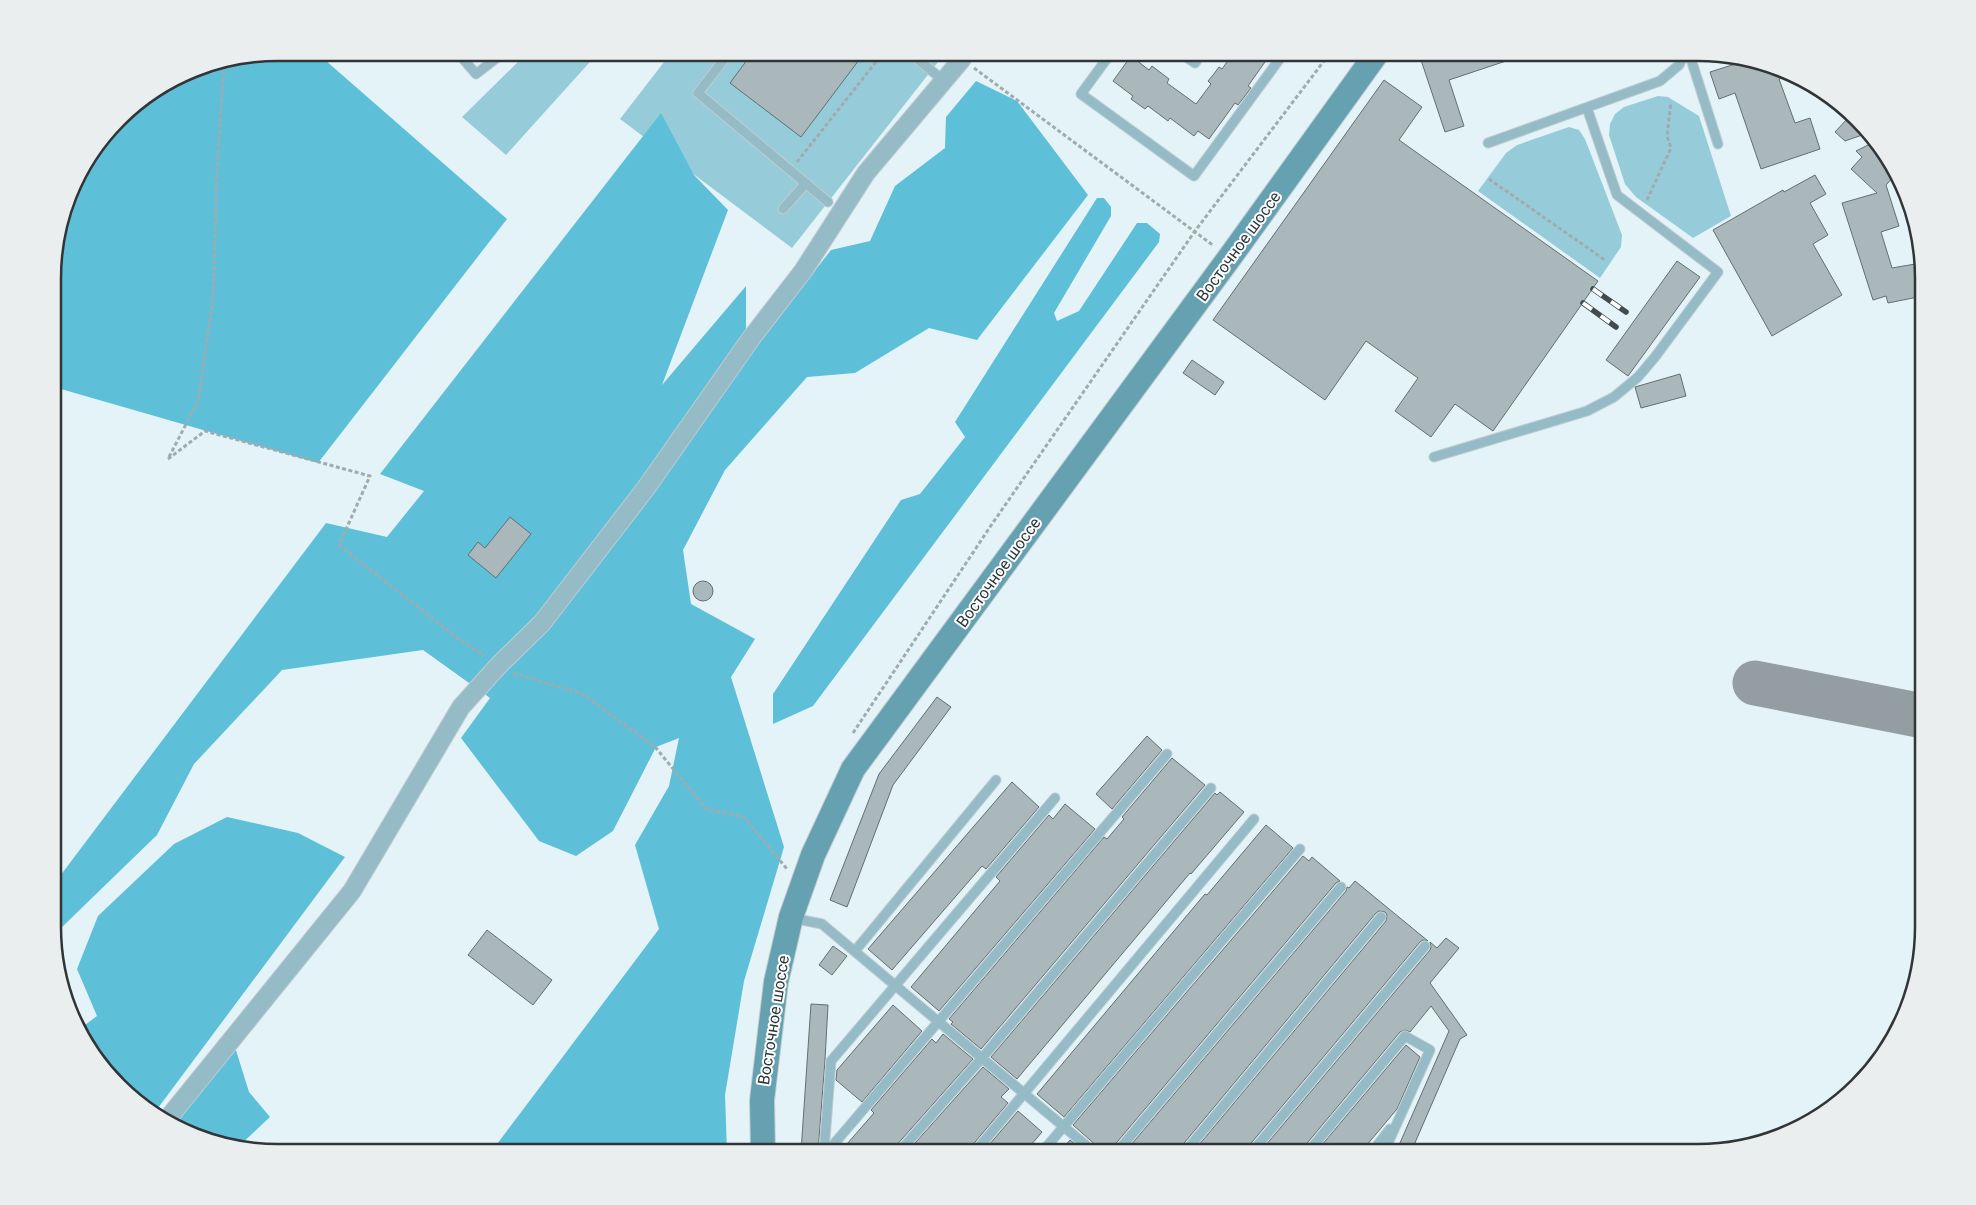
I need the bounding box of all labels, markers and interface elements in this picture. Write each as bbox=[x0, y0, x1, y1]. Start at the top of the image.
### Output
street label: Восточное шоссе bbox=[1192, 188, 1285, 305]
street label: Восточное шоссе bbox=[952, 514, 1045, 631]
street label: Восточное шоссе bbox=[754, 954, 793, 1086]

